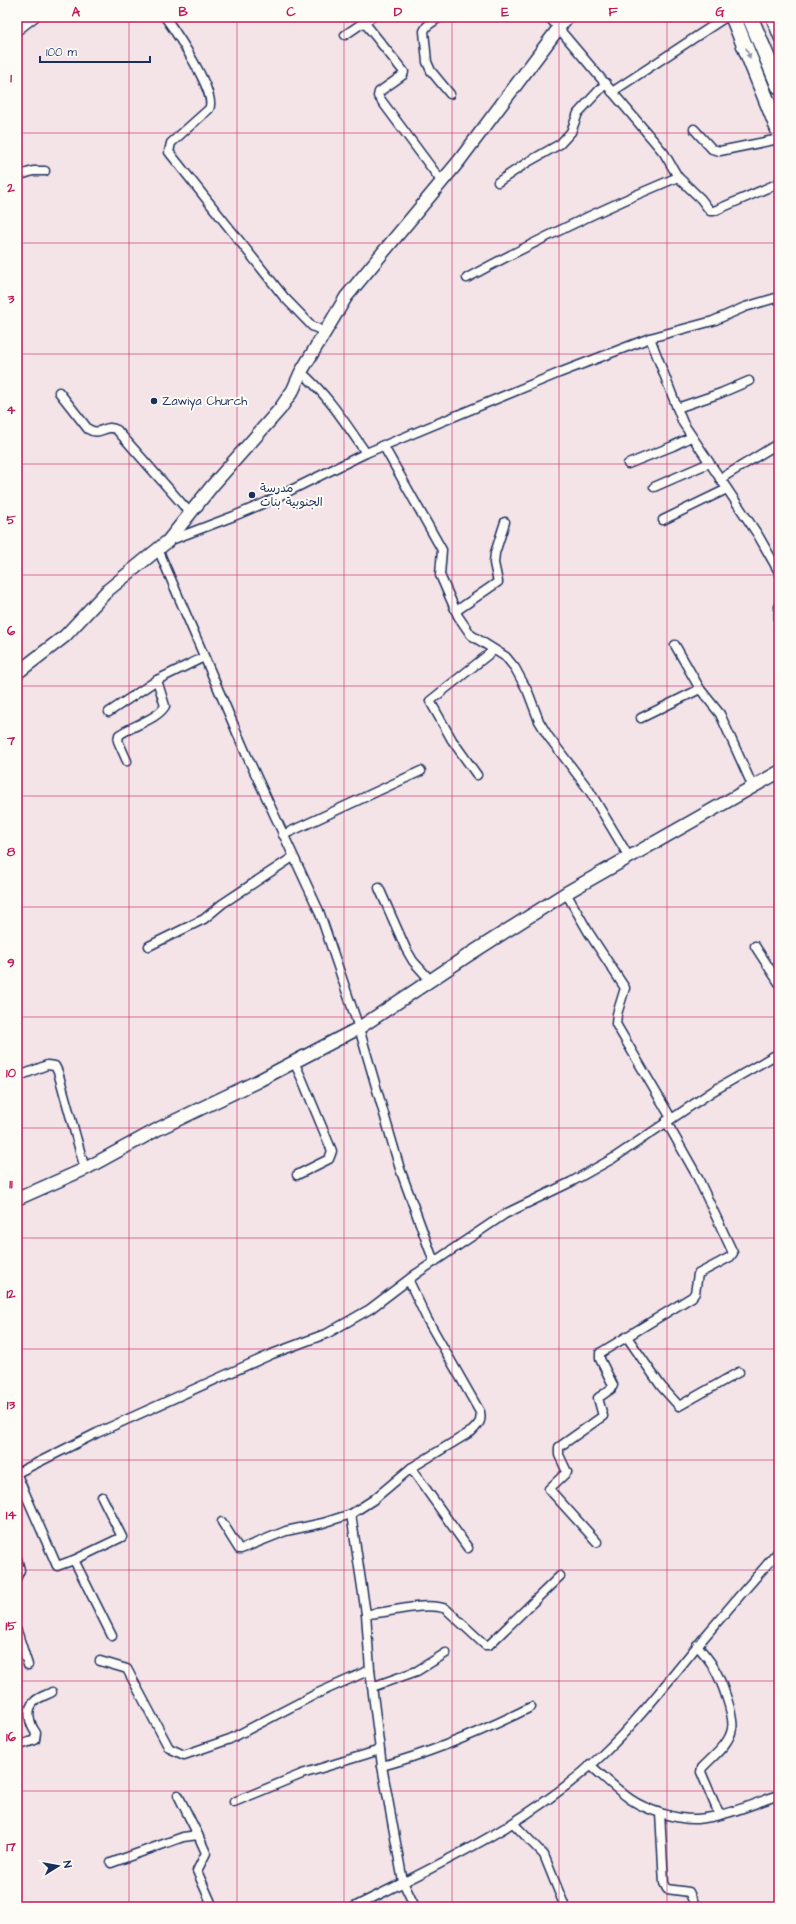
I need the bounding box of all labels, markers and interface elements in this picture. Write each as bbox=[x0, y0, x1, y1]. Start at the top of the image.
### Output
text: A bbox=[72, 3, 81, 21]
text: B bbox=[178, 3, 188, 21]
text: C bbox=[286, 3, 296, 21]
text: D bbox=[394, 3, 403, 21]
text: E bbox=[501, 3, 509, 21]
text: F bbox=[608, 3, 618, 21]
text: G bbox=[715, 3, 725, 21]
scale bar bbox=[40, 38, 150, 64]
text: 100 m bbox=[46, 44, 77, 61]
one-way arrow bbox=[745, 48, 751, 60]
text: 1 bbox=[10, 69, 12, 87]
text: 2 bbox=[6, 179, 15, 197]
text: 3 bbox=[7, 290, 15, 308]
place label: Zawiya Church bbox=[162, 393, 247, 411]
marker: Zawiya Church bbox=[149, 396, 159, 406]
text: 4 bbox=[7, 401, 16, 419]
place label: مدرسة الجنوبية بنات bbox=[260, 480, 323, 511]
marker: مدرسة الجنوبية بنات bbox=[247, 490, 257, 500]
text: 5 bbox=[6, 511, 16, 529]
text: 6 bbox=[7, 622, 16, 640]
text: 7 bbox=[6, 732, 16, 750]
text: 8 bbox=[7, 843, 16, 861]
text: 9 bbox=[7, 954, 15, 972]
text: 10 bbox=[6, 1064, 17, 1082]
text: 11 bbox=[9, 1175, 13, 1193]
text: 12 bbox=[6, 1285, 16, 1303]
text: 13 bbox=[7, 1396, 16, 1414]
text: 14 bbox=[6, 1506, 16, 1524]
text: 15 bbox=[6, 1617, 17, 1635]
text: 16 bbox=[6, 1728, 17, 1746]
text: 17 bbox=[6, 1838, 17, 1856]
north arrow bbox=[38, 1846, 78, 1886]
text: N bbox=[59, 1859, 75, 1869]

